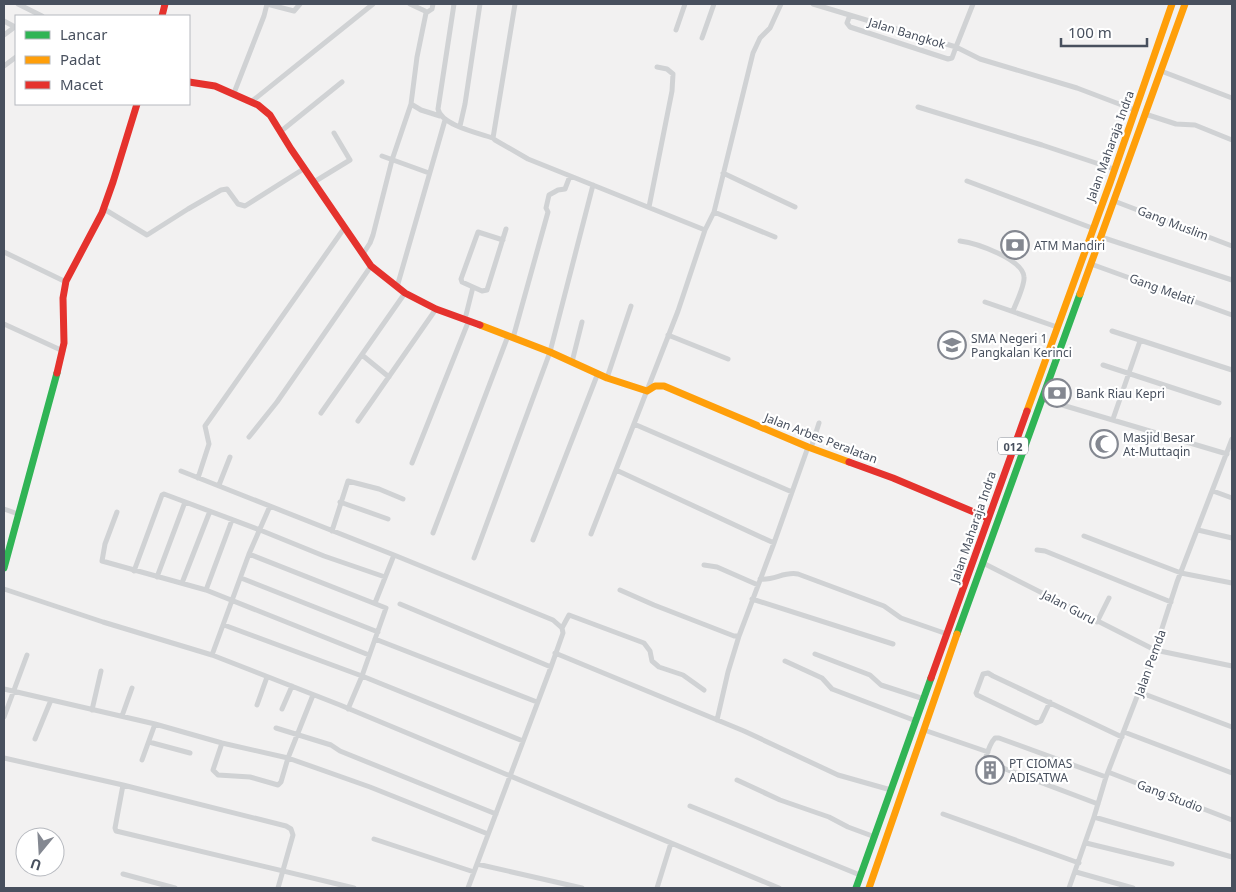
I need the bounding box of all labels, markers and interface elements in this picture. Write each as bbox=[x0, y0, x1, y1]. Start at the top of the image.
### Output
street label: Jalan Bangkok bbox=[865, 13, 948, 53]
legend bbox=[15, 15, 190, 105]
scale bar bbox=[1061, 15, 1147, 47]
text: 100 m bbox=[1068, 22, 1112, 42]
text: Lancar bbox=[60, 24, 107, 44]
text: Padat bbox=[60, 49, 101, 69]
text: Macet bbox=[60, 74, 104, 94]
street label: Jalan Maharaja Indra bbox=[1082, 88, 1138, 205]
street label: Gang Muslim bbox=[1135, 202, 1211, 244]
bank icon: ATM Mandiri bbox=[1000, 230, 1030, 260]
place label: ATM Mandiri bbox=[1034, 237, 1105, 254]
street label: Gang Melati bbox=[1127, 269, 1197, 309]
school or university icon: SMA Negeri 1 Pangkalan Kerinci bbox=[937, 330, 967, 360]
place label: SMA Negeri 1 Pangkalan Kerinci bbox=[971, 330, 1072, 361]
bank icon: Bank Riau Kepri bbox=[1042, 378, 1072, 408]
place label: Bank Riau Kepri bbox=[1076, 385, 1165, 402]
street label: Jalan Arbes Peralatan bbox=[761, 408, 880, 467]
mosque icon: Masjid Besar At-Muttaqin bbox=[1089, 429, 1119, 459]
place label: Masjid Besar At-Muttaqin bbox=[1123, 429, 1195, 460]
road number: 012 bbox=[998, 438, 1028, 454]
street label: Jalan Maharaja Indra bbox=[946, 469, 1000, 586]
street label: Jalan Guru bbox=[1038, 585, 1099, 628]
street label: Jalan Pemda bbox=[1130, 627, 1170, 700]
building icon: PT CIOMAS ADISATWA bbox=[975, 755, 1005, 785]
place label: PT CIOMAS ADISATWA bbox=[1009, 755, 1073, 786]
street label: Gang Studio bbox=[1135, 776, 1205, 816]
north arrow bbox=[15, 827, 65, 877]
text: U bbox=[28, 854, 44, 876]

